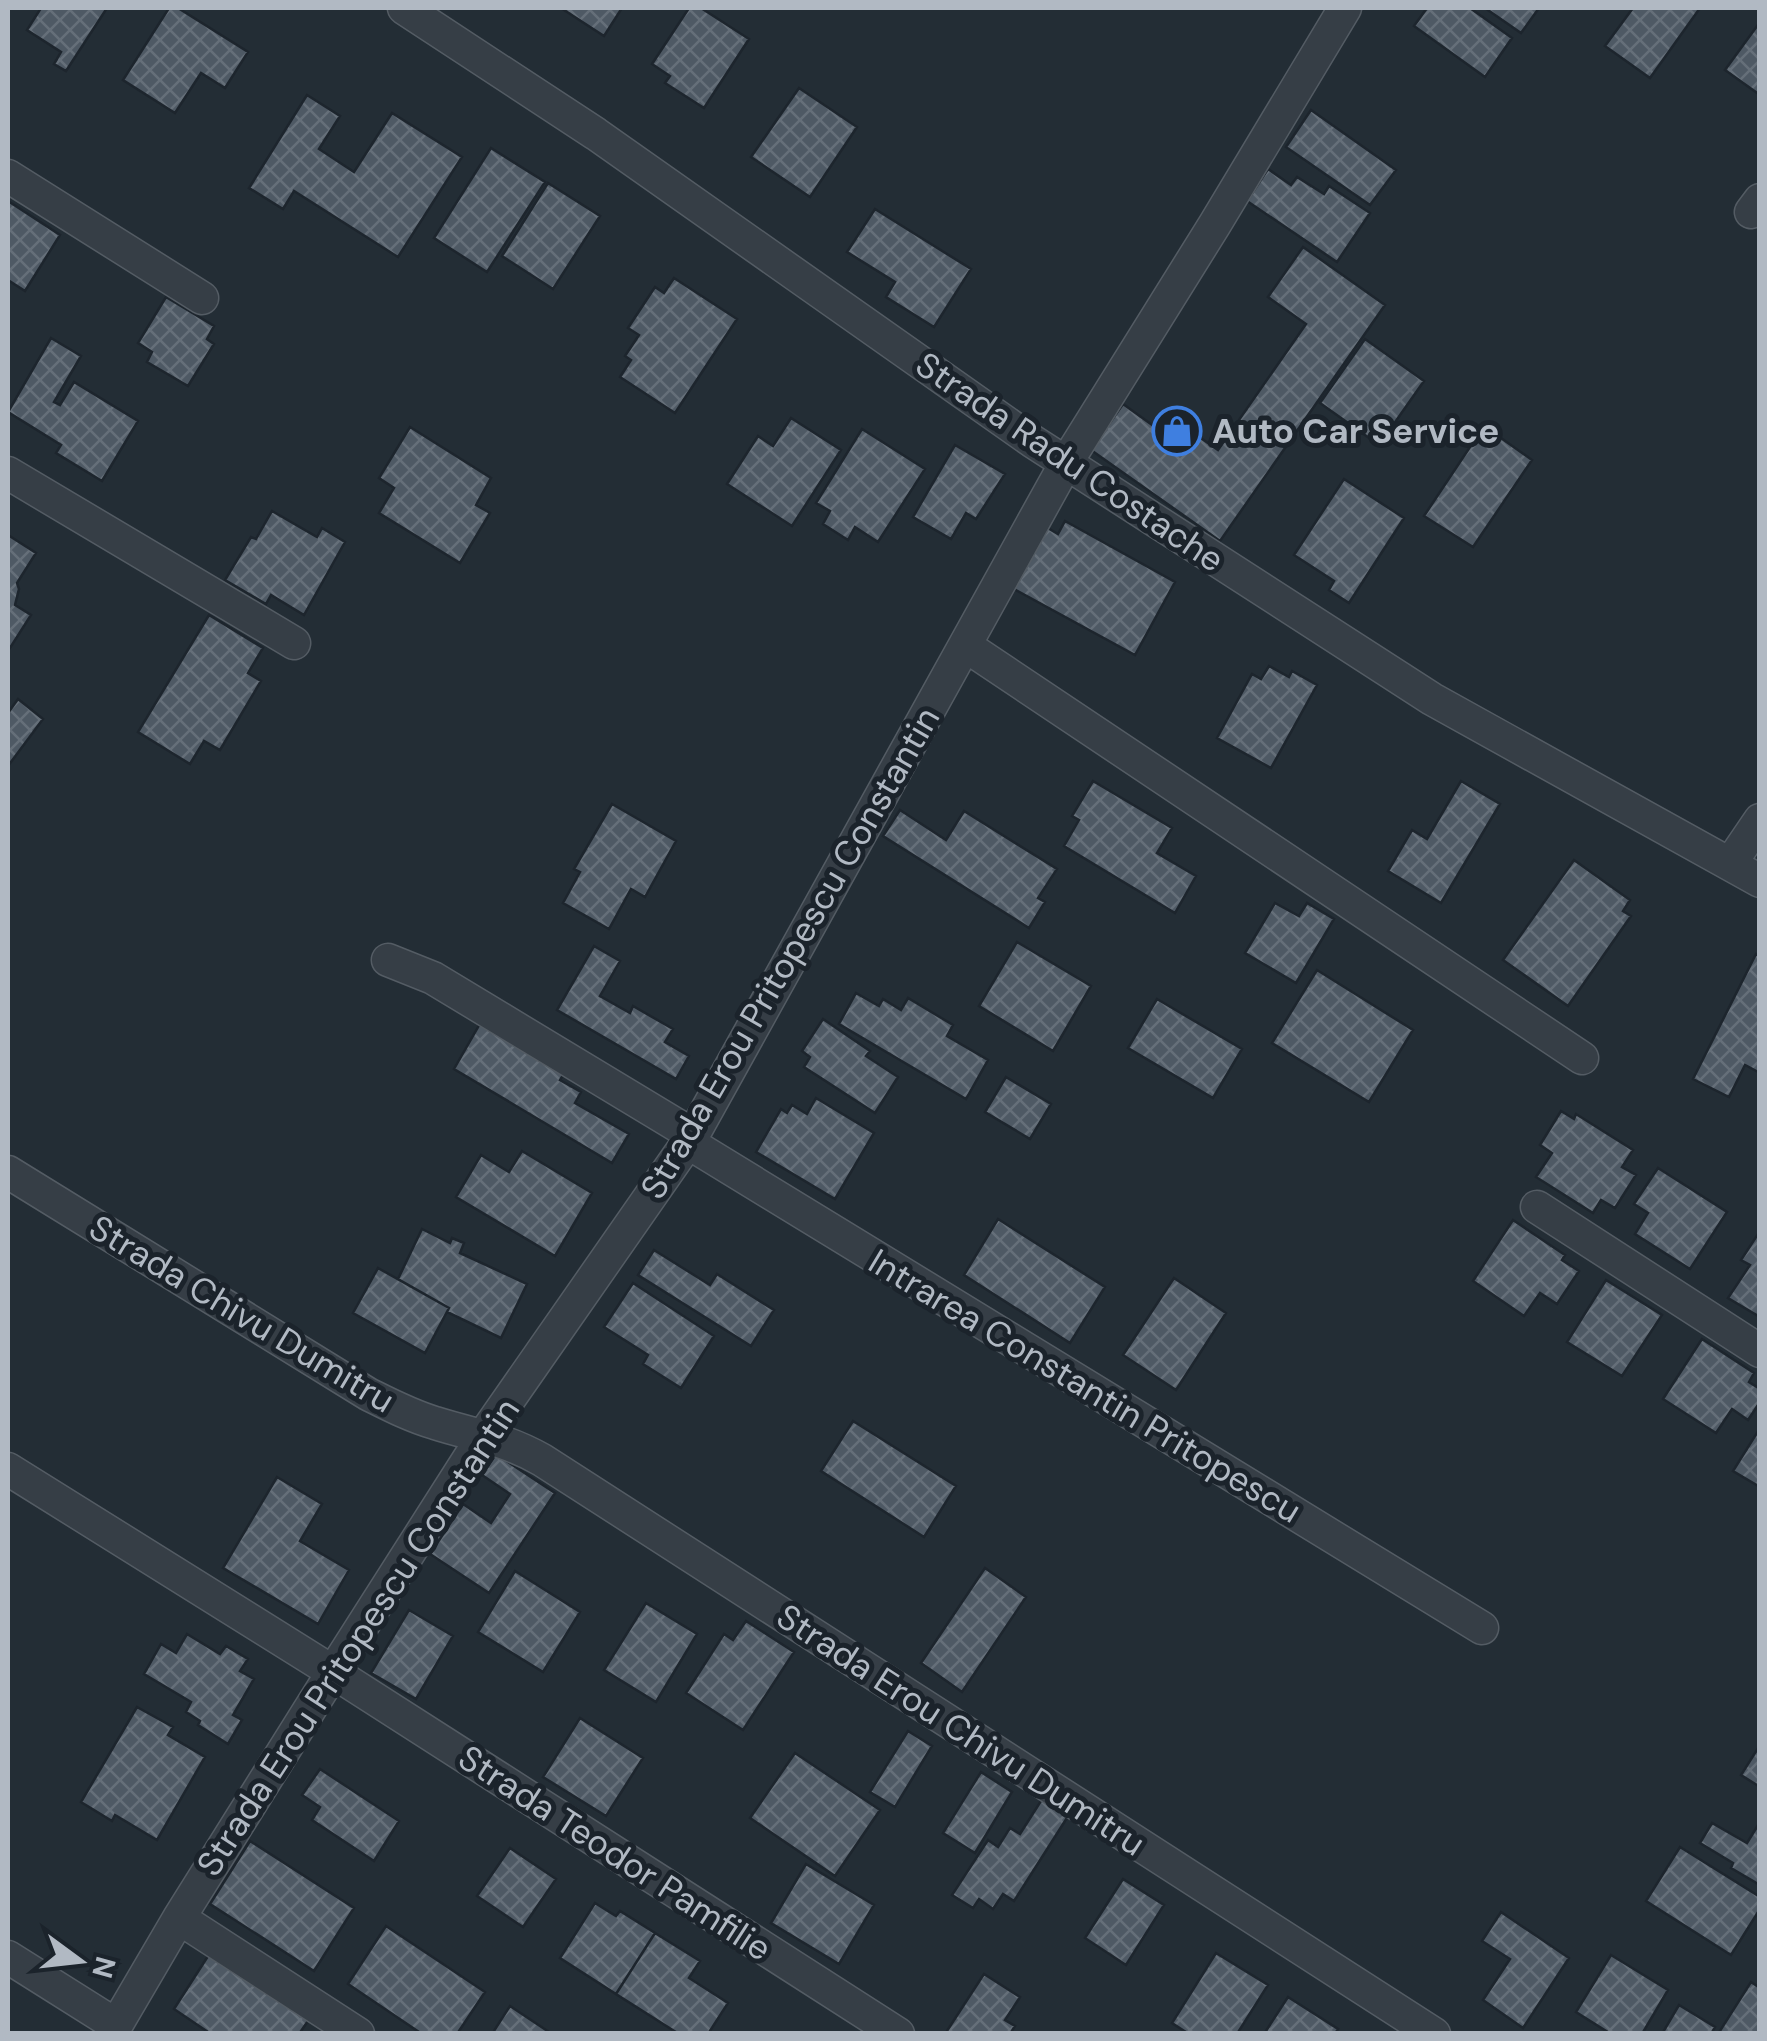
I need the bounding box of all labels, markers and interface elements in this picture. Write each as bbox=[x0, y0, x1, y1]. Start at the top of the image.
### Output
street label: Strada Radu Costache bbox=[907, 342, 1233, 582]
shop icon: Auto Car Service bbox=[1151, 405, 1203, 457]
place label: Auto Car Service bbox=[1212, 408, 1499, 454]
street label: Strada Erou Pritopescu Constantin bbox=[630, 699, 950, 1207]
street label: Strada Chivu Dumitru bbox=[81, 1205, 403, 1423]
street label: Intrarea Constantin Pritopescu bbox=[860, 1238, 1310, 1534]
street label: Strada Erou Pritopescu Constantin bbox=[186, 1389, 530, 1885]
street label: Strada Erou Chivu Dumitru bbox=[768, 1594, 1154, 1866]
street label: Strada Teodor Pamfilie bbox=[450, 1735, 780, 1971]
north arrow bbox=[30, 1911, 130, 2011]
text: N bbox=[83, 1953, 124, 1982]

